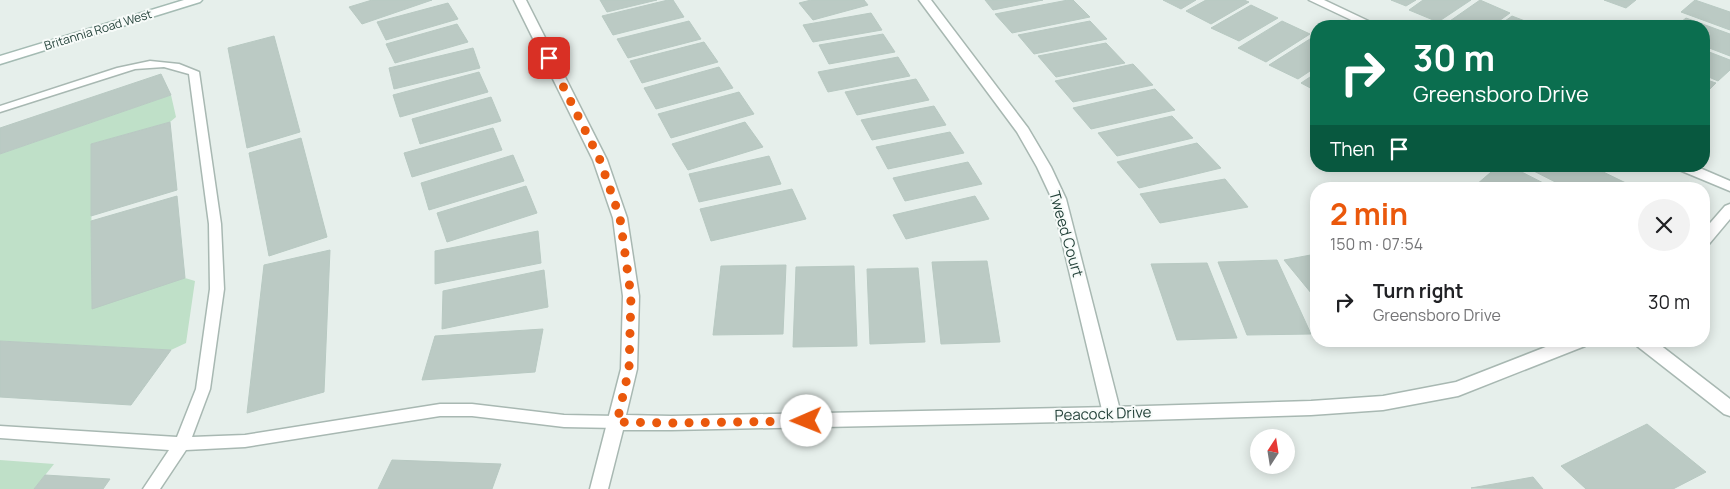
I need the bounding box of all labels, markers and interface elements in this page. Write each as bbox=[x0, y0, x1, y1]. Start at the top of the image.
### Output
street label: Britannia Road West bbox=[42, 5, 154, 54]
text: 30 m bbox=[1413, 34, 1495, 82]
pin bbox=[528, 37, 570, 79]
icon: right bbox=[1330, 40, 1395, 105]
icon: arrive bbox=[535, 44, 563, 72]
text: Greensboro Drive bbox=[1413, 79, 1589, 109]
icon: arrive bbox=[1385, 135, 1413, 163]
text: Then bbox=[1330, 136, 1375, 162]
street label: Tweed Court bbox=[1044, 188, 1089, 279]
text: 2 min bbox=[1330, 193, 1408, 234]
button: close bbox=[1638, 199, 1690, 251]
text: 150 m · 07:54 bbox=[1330, 233, 1423, 255]
text: Turn right bbox=[1373, 278, 1463, 304]
icon: right bbox=[1330, 288, 1358, 316]
text: 30 m bbox=[1648, 289, 1690, 315]
text: Greensboro Drive bbox=[1373, 304, 1501, 326]
position arrow bbox=[780, 394, 832, 446]
street label: Peacock Drive bbox=[1054, 401, 1152, 426]
north arrow bbox=[1250, 429, 1295, 474]
map controls bbox=[1250, 429, 1295, 474]

